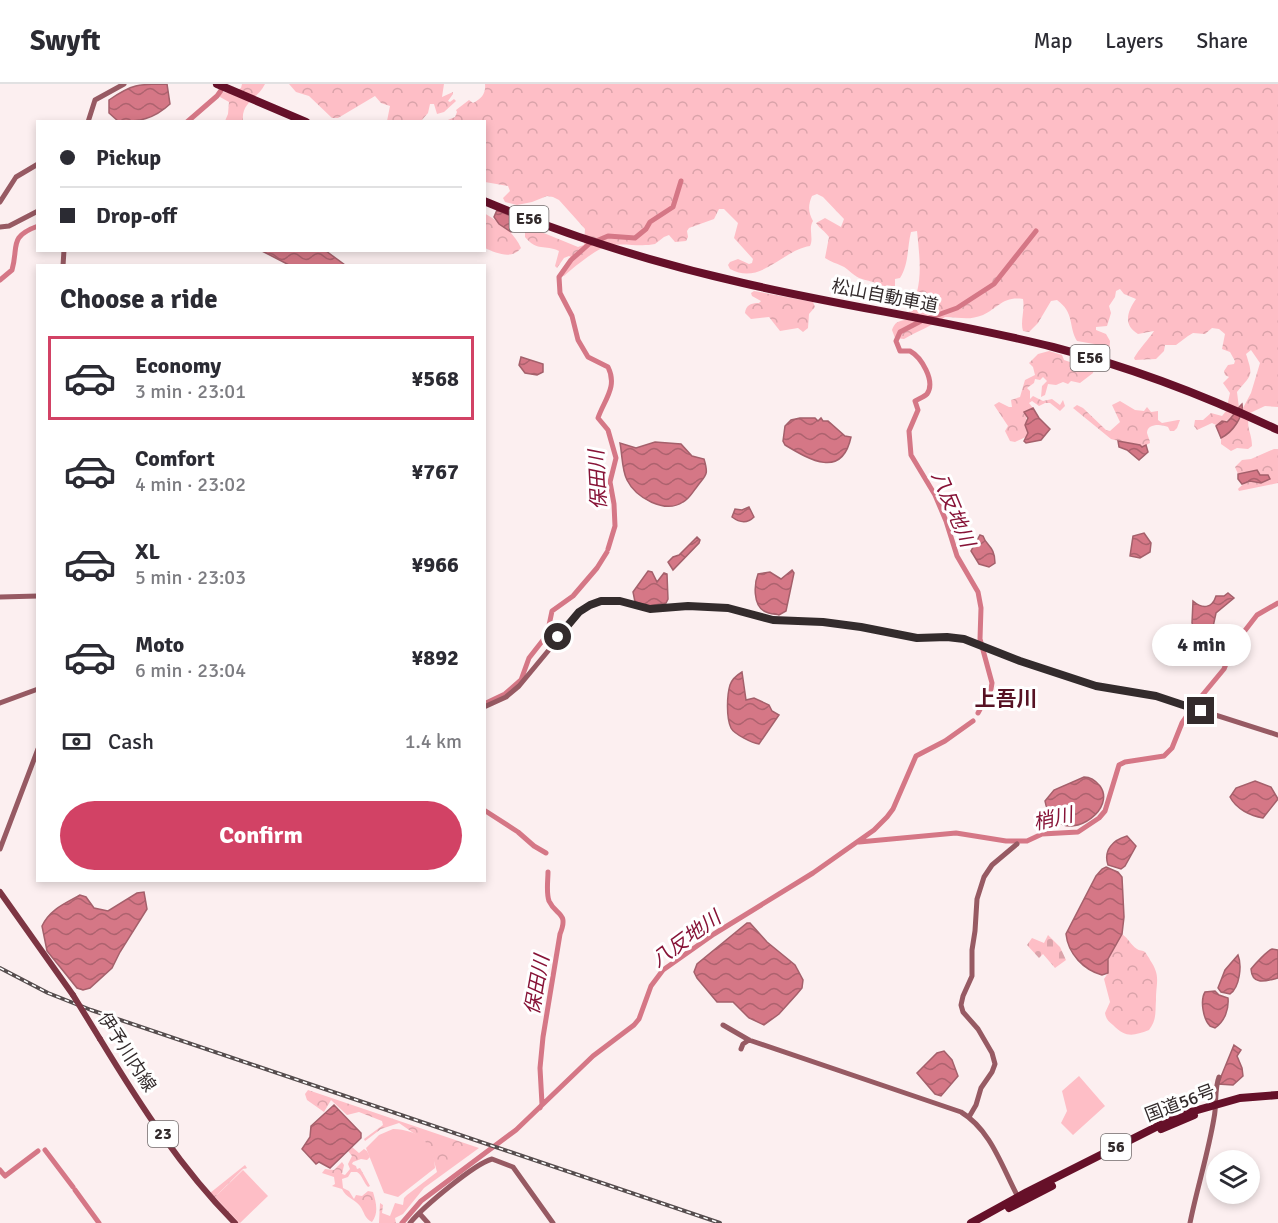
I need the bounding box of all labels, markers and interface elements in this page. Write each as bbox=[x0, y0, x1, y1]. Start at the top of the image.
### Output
text: Swyft bbox=[30, 24, 100, 58]
text: Map bbox=[1034, 28, 1072, 54]
text: Layers bbox=[1105, 28, 1163, 54]
text: Share bbox=[1196, 28, 1248, 54]
text: Pickup bbox=[96, 144, 161, 171]
text: Drop-off bbox=[96, 202, 177, 229]
road number: E56 bbox=[510, 206, 548, 232]
street label: 松山自動車道 bbox=[830, 275, 940, 317]
text: Choose a ride bbox=[60, 283, 218, 316]
road number: E56 bbox=[1070, 345, 1110, 371]
icon: car bbox=[63, 351, 117, 405]
text: Economy bbox=[135, 352, 221, 379]
text: ¥568 bbox=[411, 365, 459, 392]
text: 3 min · 23:01 bbox=[135, 379, 246, 404]
icon: car bbox=[63, 444, 117, 498]
text: Comfort bbox=[135, 445, 215, 472]
water label: 保田川 bbox=[584, 447, 612, 511]
text: ¥767 bbox=[411, 458, 459, 485]
water label: 八反地川 bbox=[926, 467, 981, 553]
text: 4 min · 23:02 bbox=[135, 472, 246, 497]
icon: car bbox=[63, 537, 117, 591]
text: XL bbox=[135, 538, 160, 565]
text: ¥966 bbox=[411, 551, 459, 578]
text: 5 min · 23:03 bbox=[135, 565, 246, 590]
route start bbox=[544, 623, 571, 650]
callout: 4 min bbox=[1152, 624, 1250, 666]
icon: car bbox=[63, 630, 117, 684]
text: Moto bbox=[135, 631, 184, 658]
text: 4 min bbox=[1177, 632, 1226, 657]
text: ¥892 bbox=[411, 644, 459, 671]
text: 6 min · 23:04 bbox=[135, 658, 246, 683]
district label: 上吾川 bbox=[975, 686, 1038, 712]
route end bbox=[1187, 697, 1214, 724]
icon: cash bbox=[60, 725, 93, 758]
text: Cash bbox=[108, 728, 154, 755]
text: 1.4 km bbox=[405, 729, 462, 754]
button: Confirm bbox=[60, 801, 462, 870]
water label: 梢川 bbox=[1031, 802, 1077, 836]
water label: 八反地川 bbox=[646, 904, 727, 973]
water label: 保田川 bbox=[519, 951, 555, 1017]
street label: 伊予川内線 bbox=[93, 1008, 161, 1096]
street label: 国道56号 bbox=[1142, 1080, 1218, 1126]
road number: 23 bbox=[148, 1121, 178, 1147]
road number: 56 bbox=[1101, 1134, 1131, 1160]
map controls bbox=[1206, 1150, 1260, 1204]
button: layers bbox=[1206, 1150, 1260, 1204]

